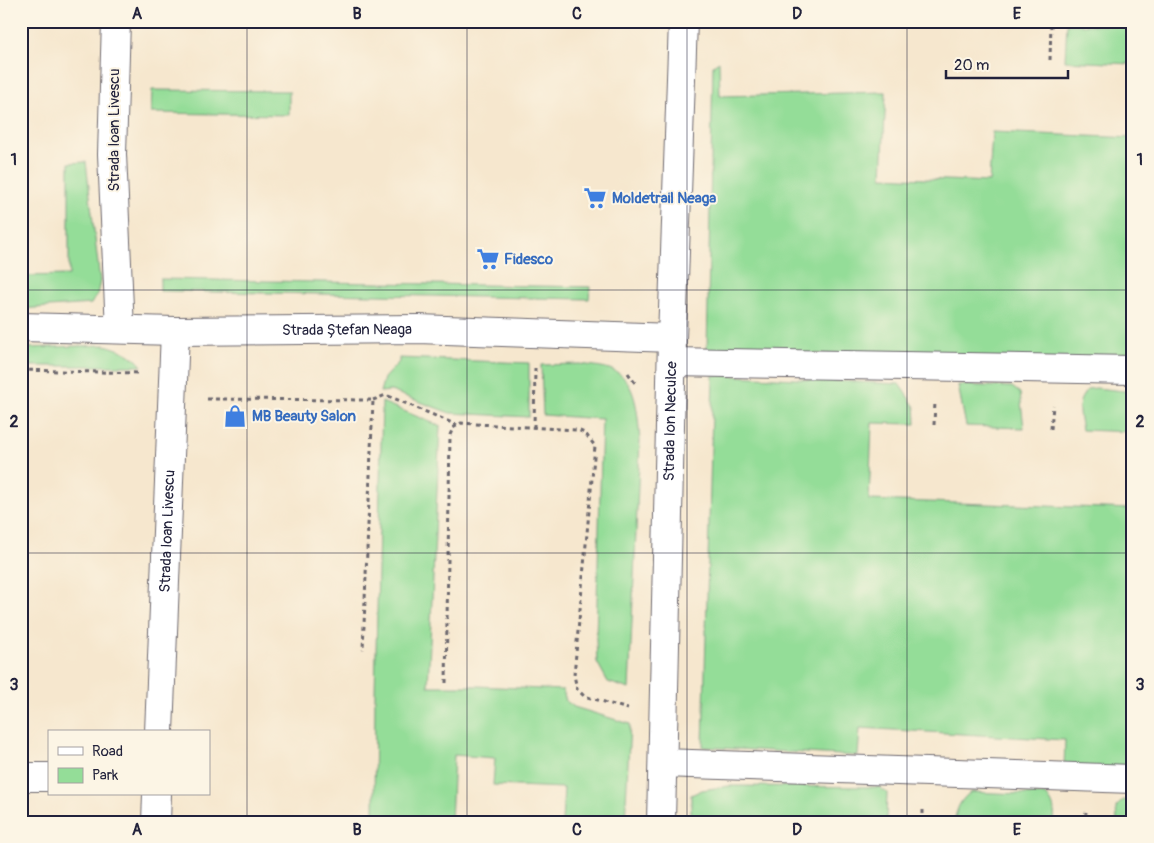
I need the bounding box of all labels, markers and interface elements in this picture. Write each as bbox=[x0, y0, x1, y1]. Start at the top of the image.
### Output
text: A bbox=[132, 4, 143, 24]
text: B bbox=[352, 4, 362, 24]
text: C bbox=[572, 4, 582, 24]
text: D bbox=[792, 4, 802, 24]
text: E bbox=[1013, 4, 1022, 24]
scale bar bbox=[946, 48, 1069, 80]
text: 20 m bbox=[954, 56, 989, 75]
street label: Strada Ioan Livescu bbox=[105, 69, 124, 191]
text: 1 bbox=[11, 150, 17, 170]
text: 1 bbox=[1137, 150, 1143, 170]
supermarket icon: Moldetrail Neaga bbox=[582, 185, 608, 211]
place label: Moldetrail Neaga bbox=[612, 189, 716, 208]
supermarket icon: Fidesco bbox=[475, 246, 501, 272]
place label: Fidesco bbox=[504, 250, 553, 269]
street label: Strada Ștefan Neaga bbox=[282, 320, 412, 340]
street label: Strada Ion Neculce bbox=[660, 360, 681, 481]
shop icon: MB Beauty Salon bbox=[222, 403, 248, 429]
place label: MB Beauty Salon bbox=[252, 407, 357, 426]
text: 2 bbox=[10, 412, 19, 432]
text: 2 bbox=[1136, 412, 1145, 432]
street label: Strada Ioan Livescu bbox=[156, 469, 179, 593]
text: 3 bbox=[10, 675, 19, 695]
text: 3 bbox=[1136, 675, 1145, 695]
legend bbox=[48, 730, 210, 796]
text: Road bbox=[92, 742, 123, 761]
text: Park bbox=[92, 766, 119, 785]
text: A bbox=[132, 820, 143, 840]
text: B bbox=[352, 820, 362, 840]
text: C bbox=[572, 820, 582, 840]
text: D bbox=[792, 820, 802, 840]
text: E bbox=[1013, 820, 1022, 840]

